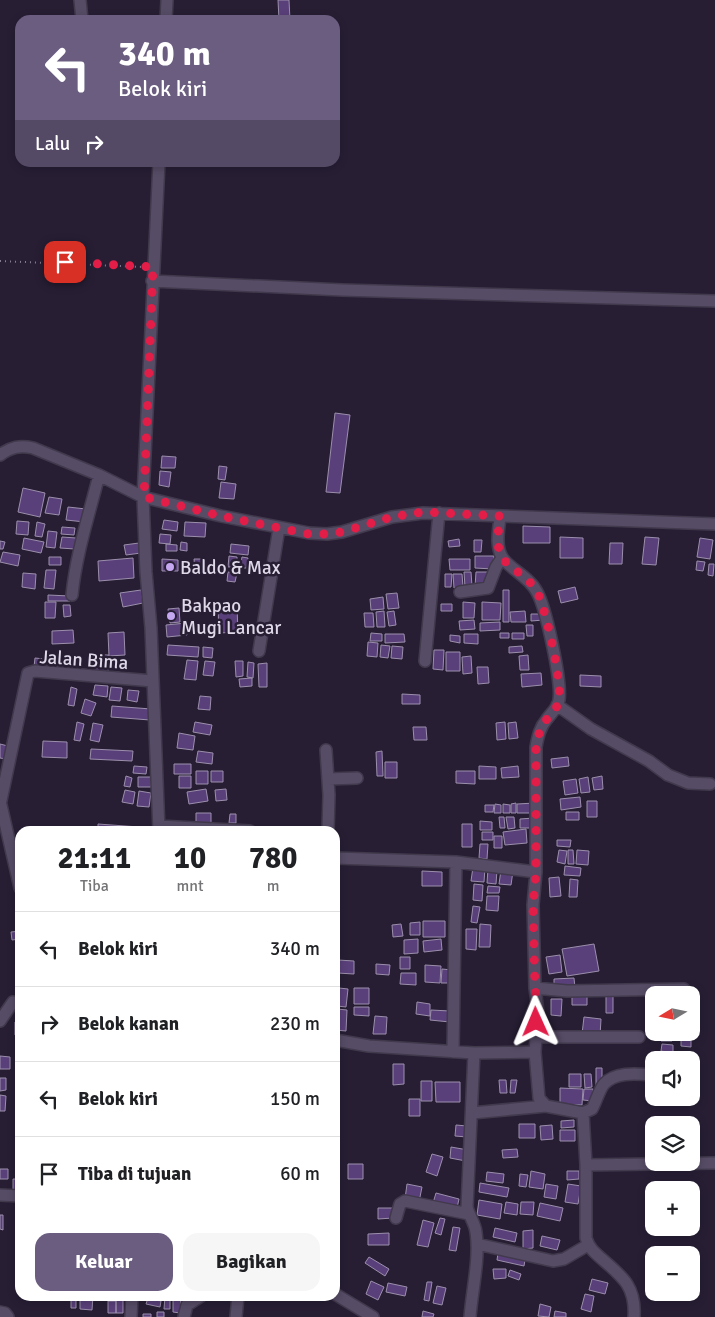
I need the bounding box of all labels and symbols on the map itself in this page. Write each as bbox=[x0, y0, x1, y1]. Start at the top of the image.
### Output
pin bbox=[44, 241, 86, 283]
place label: Baldo & Max bbox=[180, 556, 281, 580]
marker: Baldo & Max bbox=[164, 561, 176, 573]
place label: Bakpao Mugi Lancar bbox=[181, 594, 281, 640]
marker: Bakpao Mugi Lancar bbox=[165, 610, 177, 622]
street label: Jalan Bima bbox=[39, 645, 129, 675]
north arrow bbox=[645, 986, 700, 1041]
position arrow bbox=[509, 995, 561, 1047]

